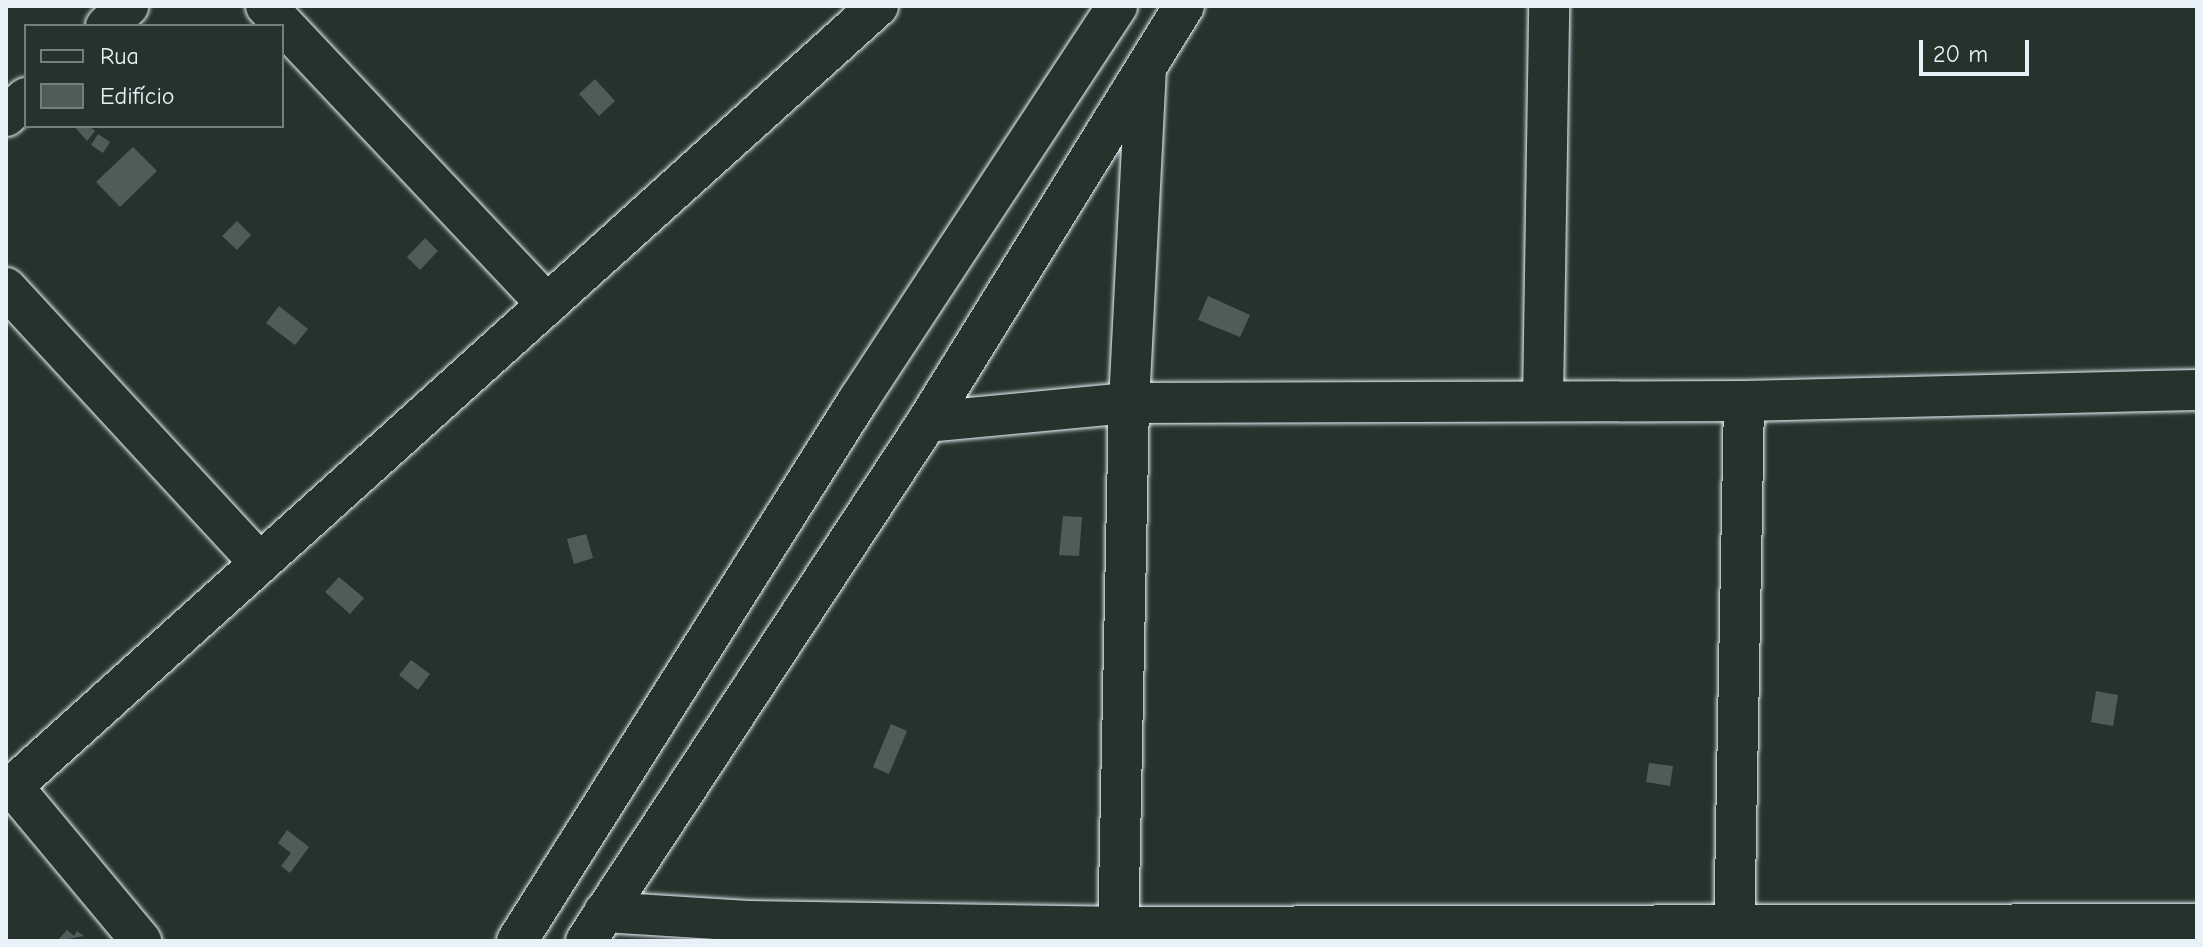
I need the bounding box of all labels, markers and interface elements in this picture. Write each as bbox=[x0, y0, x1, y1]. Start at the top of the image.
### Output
legend bbox=[24, 24, 284, 128]
scale bar bbox=[1923, 24, 2033, 74]
text: 20 m bbox=[1933, 40, 1988, 68]
text: Rua bbox=[100, 42, 139, 70]
text: Edifício bbox=[100, 82, 175, 110]

